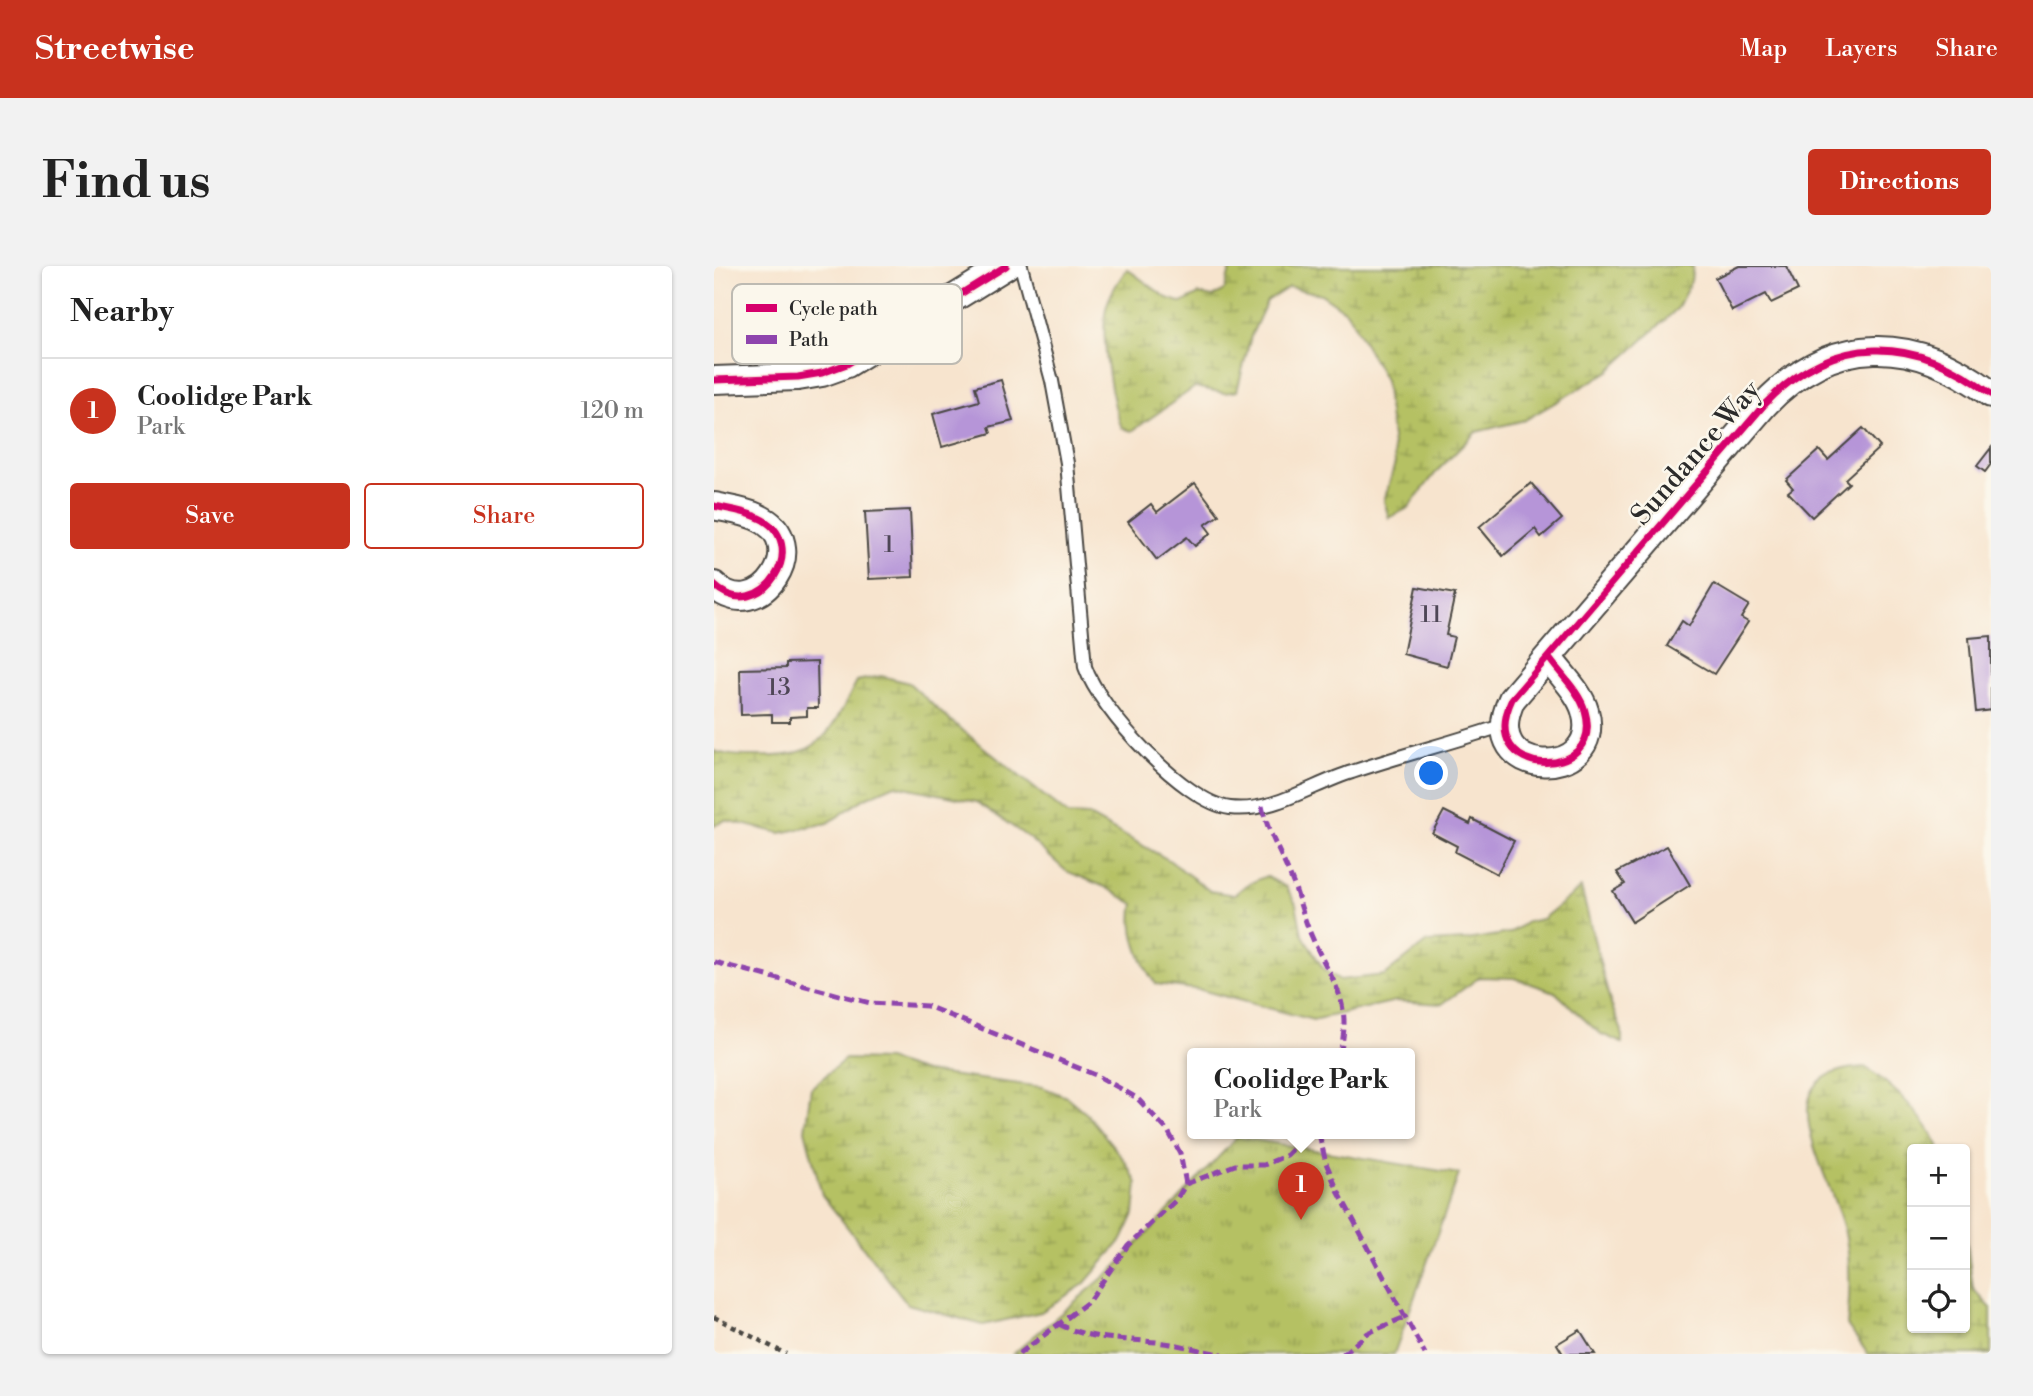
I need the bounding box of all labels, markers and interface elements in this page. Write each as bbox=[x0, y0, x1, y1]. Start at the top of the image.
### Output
text: Streetwise bbox=[35, 29, 195, 70]
text: Map bbox=[1740, 34, 1787, 64]
text: Layers bbox=[1825, 34, 1897, 64]
text: Share bbox=[1935, 34, 1998, 64]
button: Directions bbox=[1808, 149, 1991, 215]
text: Find us bbox=[42, 152, 211, 213]
legend bbox=[732, 284, 962, 364]
text: Nearby bbox=[70, 293, 174, 331]
text: Cycle path bbox=[789, 297, 878, 321]
text: Path bbox=[789, 328, 829, 352]
street label: Sundance Way bbox=[1624, 373, 1769, 533]
text: Coolidge Park bbox=[137, 381, 312, 413]
text: 1 bbox=[87, 397, 99, 425]
text: 120 m bbox=[580, 397, 644, 425]
text: Park bbox=[137, 413, 185, 441]
button: Save bbox=[70, 483, 350, 549]
button: Share bbox=[364, 483, 644, 549]
house number: 1 bbox=[884, 530, 895, 560]
house number: 11 bbox=[1420, 600, 1442, 630]
house number: 13 bbox=[767, 673, 791, 703]
your location bbox=[1414, 756, 1448, 790]
popup bbox=[1187, 1048, 1415, 1139]
text: Coolidge Park bbox=[1213, 1064, 1389, 1096]
text: Park bbox=[1213, 1096, 1261, 1124]
map controls bbox=[1907, 1144, 1970, 1333]
button: + bbox=[1907, 1144, 1970, 1207]
pin: 1 bbox=[1278, 1162, 1324, 1220]
button: − bbox=[1907, 1207, 1970, 1270]
button: locate bbox=[1907, 1270, 1970, 1333]

